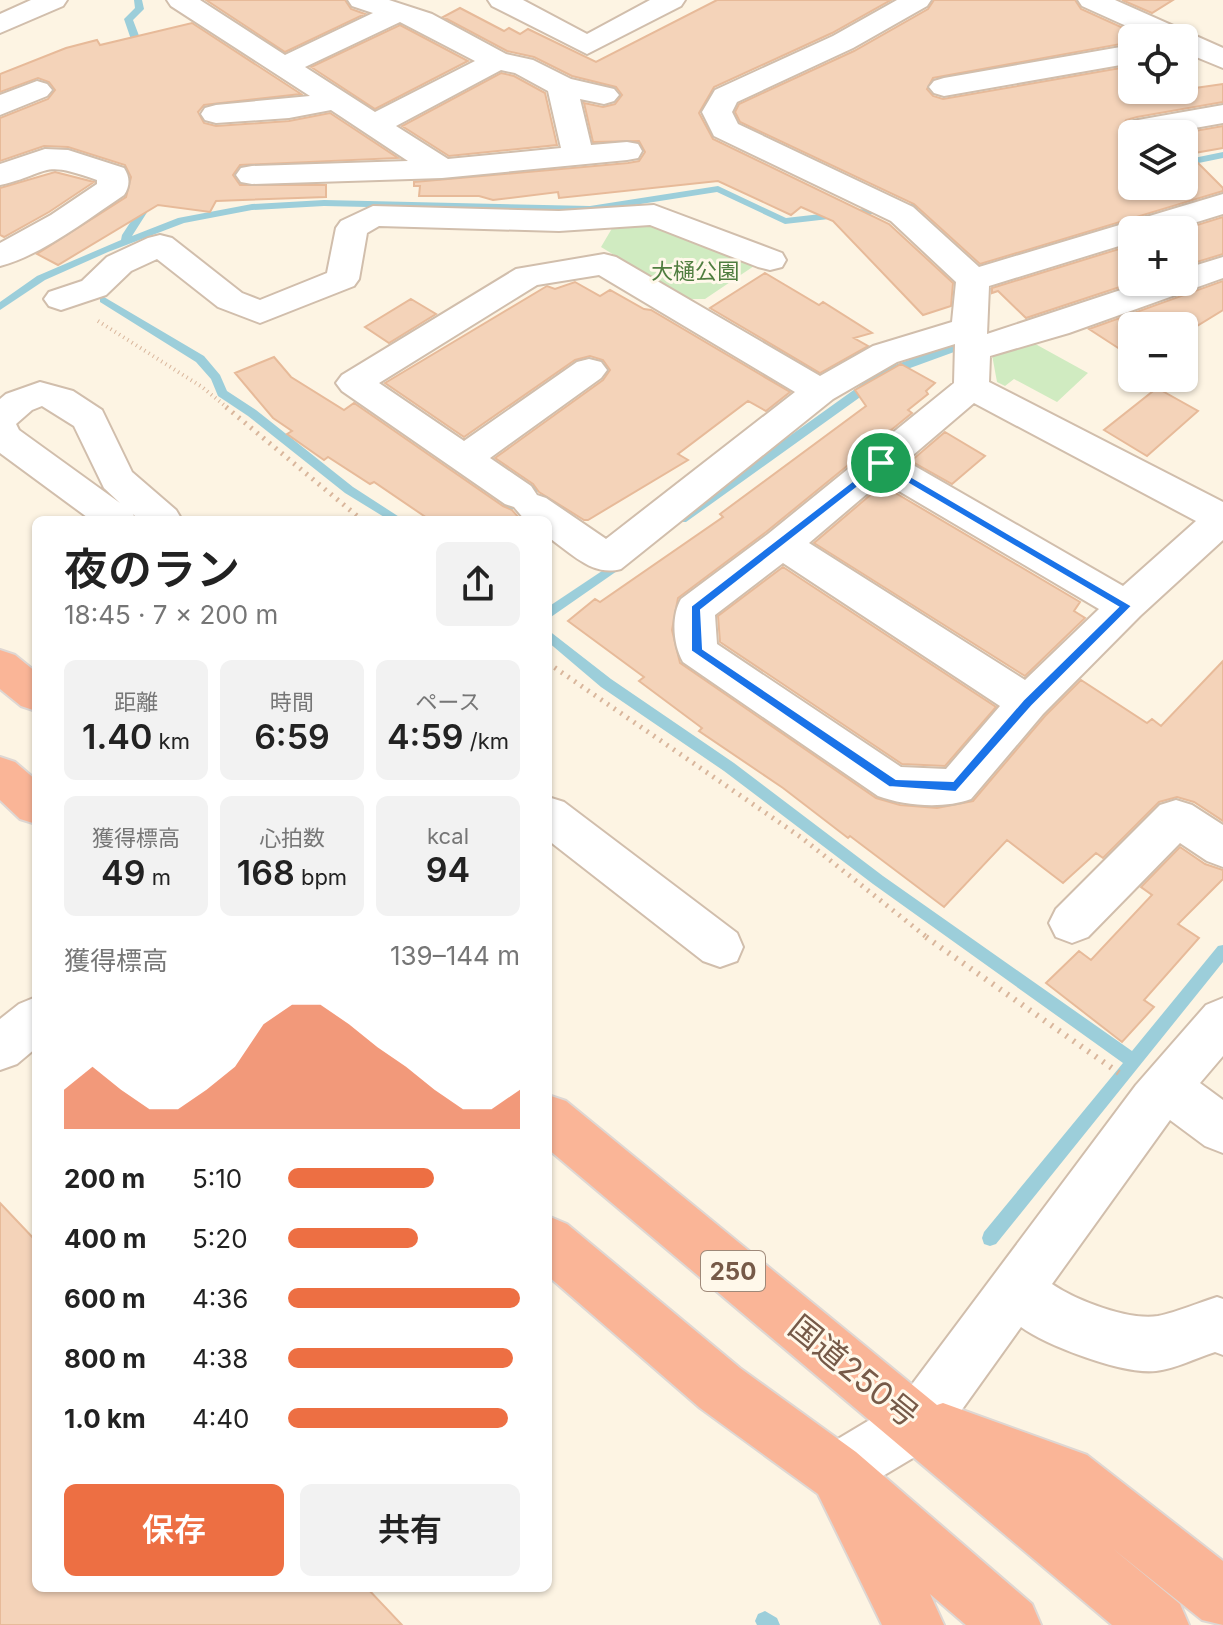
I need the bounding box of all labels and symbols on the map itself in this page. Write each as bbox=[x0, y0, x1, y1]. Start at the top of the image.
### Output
park label: 大樋公園 bbox=[651, 258, 739, 284]
pin bbox=[847, 429, 915, 497]
road number: 250 bbox=[701, 1251, 765, 1291]
street label: 国道250号 bbox=[781, 1307, 927, 1435]

